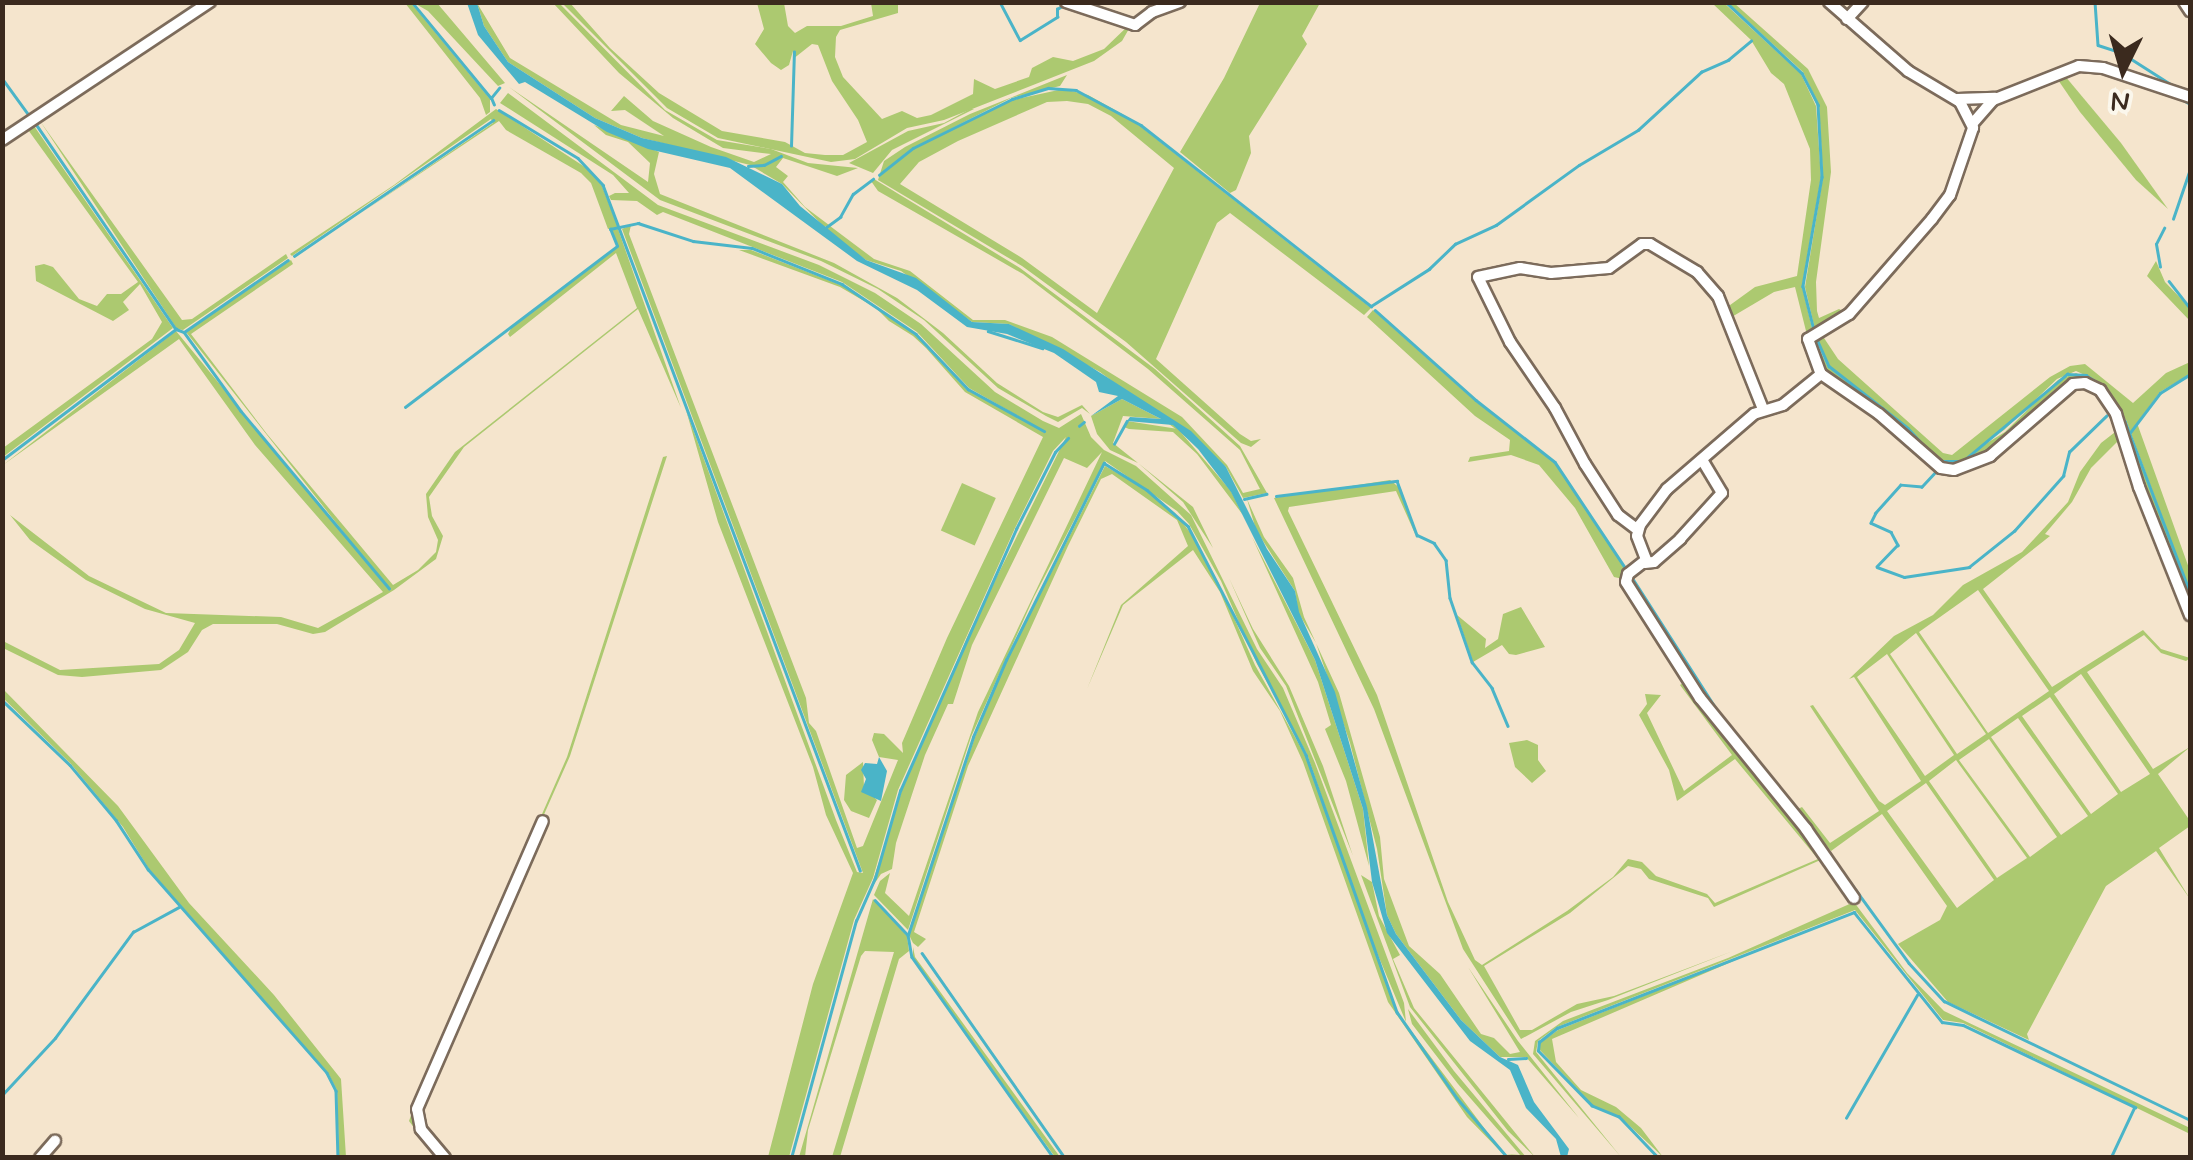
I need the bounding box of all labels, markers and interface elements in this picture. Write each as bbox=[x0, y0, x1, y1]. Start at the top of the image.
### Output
north arrow bbox=[2073, 20, 2173, 120]
text: N bbox=[2109, 81, 2131, 120]

